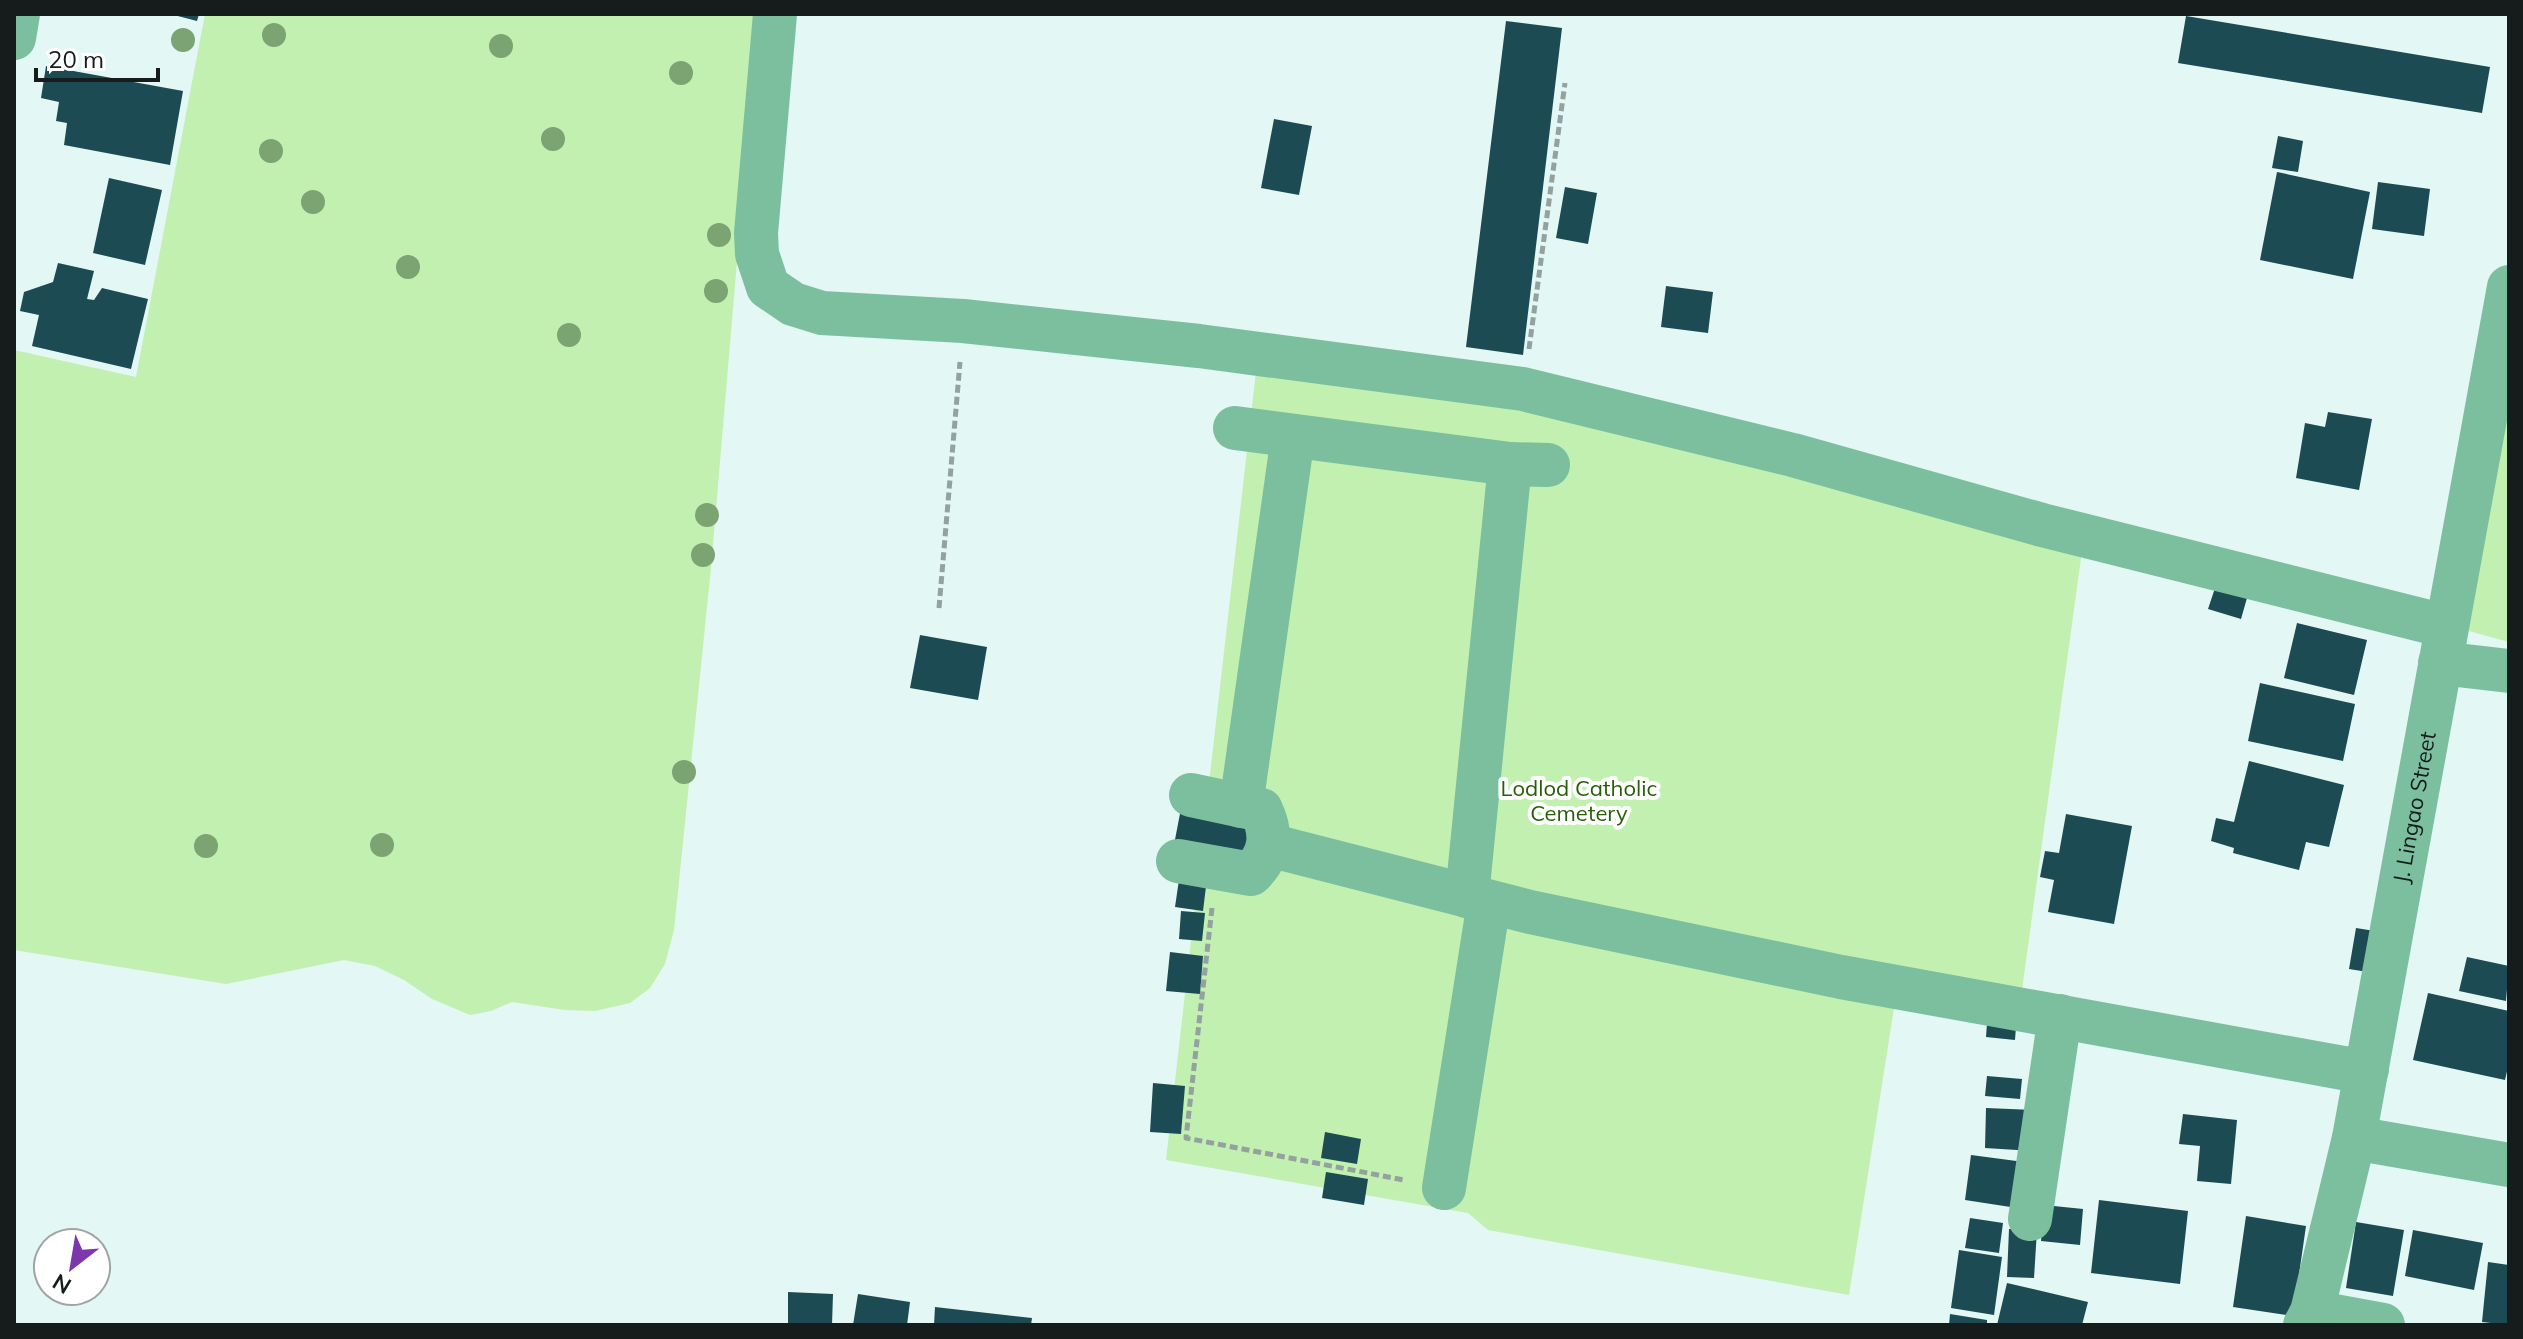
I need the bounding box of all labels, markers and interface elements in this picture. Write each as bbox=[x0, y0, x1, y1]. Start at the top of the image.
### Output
scale bar bbox=[36, 32, 158, 82]
text: 20 m bbox=[48, 44, 104, 74]
street label: J. Lingao Street bbox=[2387, 729, 2442, 885]
park label: Lodlod Catholic Cemetery bbox=[1501, 774, 1657, 827]
north arrow bbox=[32, 1227, 112, 1307]
text: N bbox=[47, 1268, 76, 1300]

